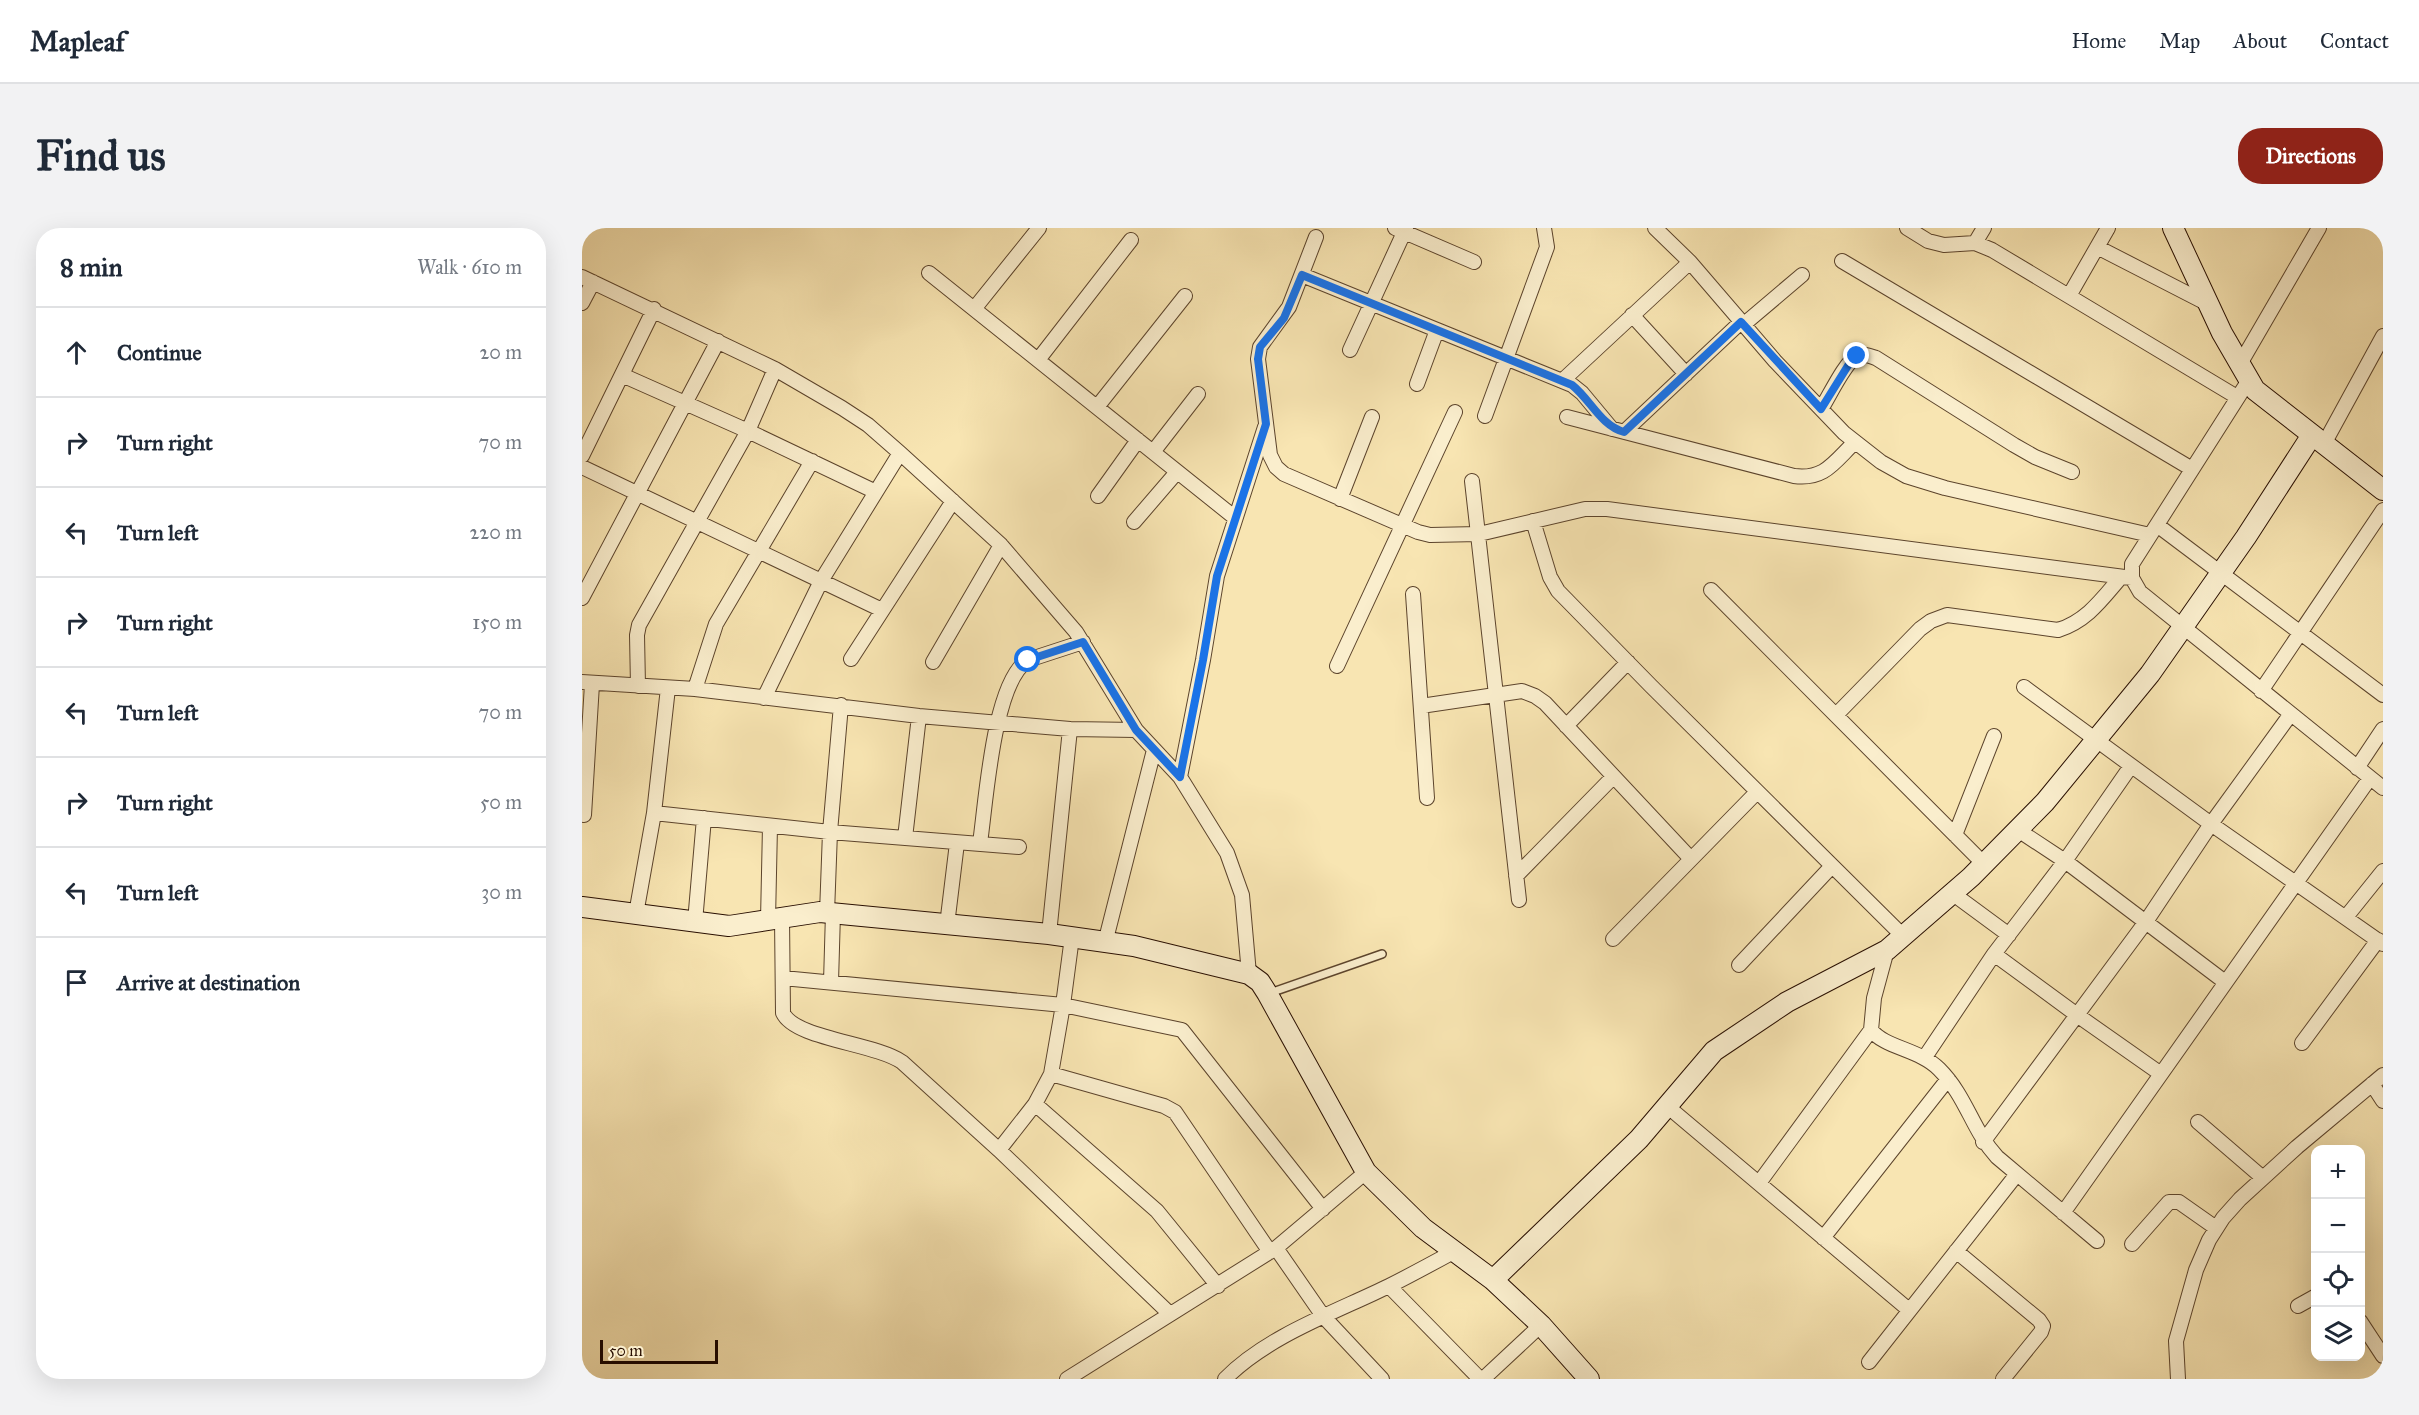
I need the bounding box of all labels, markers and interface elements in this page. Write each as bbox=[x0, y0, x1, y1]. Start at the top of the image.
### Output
text: Mapleaf bbox=[30, 24, 125, 59]
text: Home bbox=[2071, 28, 2126, 54]
text: Map bbox=[2159, 28, 2200, 54]
text: About bbox=[2233, 28, 2287, 54]
text: Contact bbox=[2320, 28, 2389, 54]
button: Directions bbox=[2238, 128, 2383, 184]
text: Find us bbox=[36, 130, 166, 182]
text: 8 min bbox=[60, 251, 123, 283]
text: Walk · 610 m bbox=[417, 255, 522, 279]
icon: ahead bbox=[60, 336, 93, 369]
text: Continue bbox=[117, 339, 202, 366]
text: 20 m bbox=[479, 340, 522, 364]
route end bbox=[1843, 342, 1869, 368]
icon: right bbox=[60, 426, 93, 459]
text: Turn right bbox=[117, 429, 213, 456]
text: 70 m bbox=[479, 430, 522, 454]
icon: left bbox=[60, 516, 93, 549]
text: Turn left bbox=[117, 519, 199, 546]
text: 220 m bbox=[470, 520, 522, 544]
icon: right bbox=[60, 606, 93, 639]
text: Turn right bbox=[117, 609, 213, 636]
text: 150 m bbox=[472, 610, 522, 634]
route start bbox=[1014, 646, 1040, 672]
icon: left bbox=[60, 696, 93, 729]
text: Turn left bbox=[117, 699, 199, 726]
text: 70 m bbox=[479, 700, 522, 724]
icon: right bbox=[60, 786, 93, 819]
text: Turn right bbox=[117, 789, 213, 816]
text: 50 m bbox=[480, 790, 522, 814]
icon: left bbox=[60, 876, 93, 909]
text: Turn left bbox=[117, 879, 199, 906]
text: 30 m bbox=[481, 880, 522, 904]
icon: arrive bbox=[60, 966, 93, 999]
text: Arrive at destination bbox=[117, 969, 300, 996]
map controls bbox=[2311, 1145, 2365, 1361]
button: + bbox=[2311, 1145, 2365, 1199]
button: − bbox=[2311, 1199, 2365, 1253]
button: locate bbox=[2311, 1253, 2365, 1307]
button: layers bbox=[2311, 1307, 2365, 1361]
scale bar bbox=[600, 1337, 718, 1364]
text: 50 m bbox=[609, 1341, 643, 1360]

